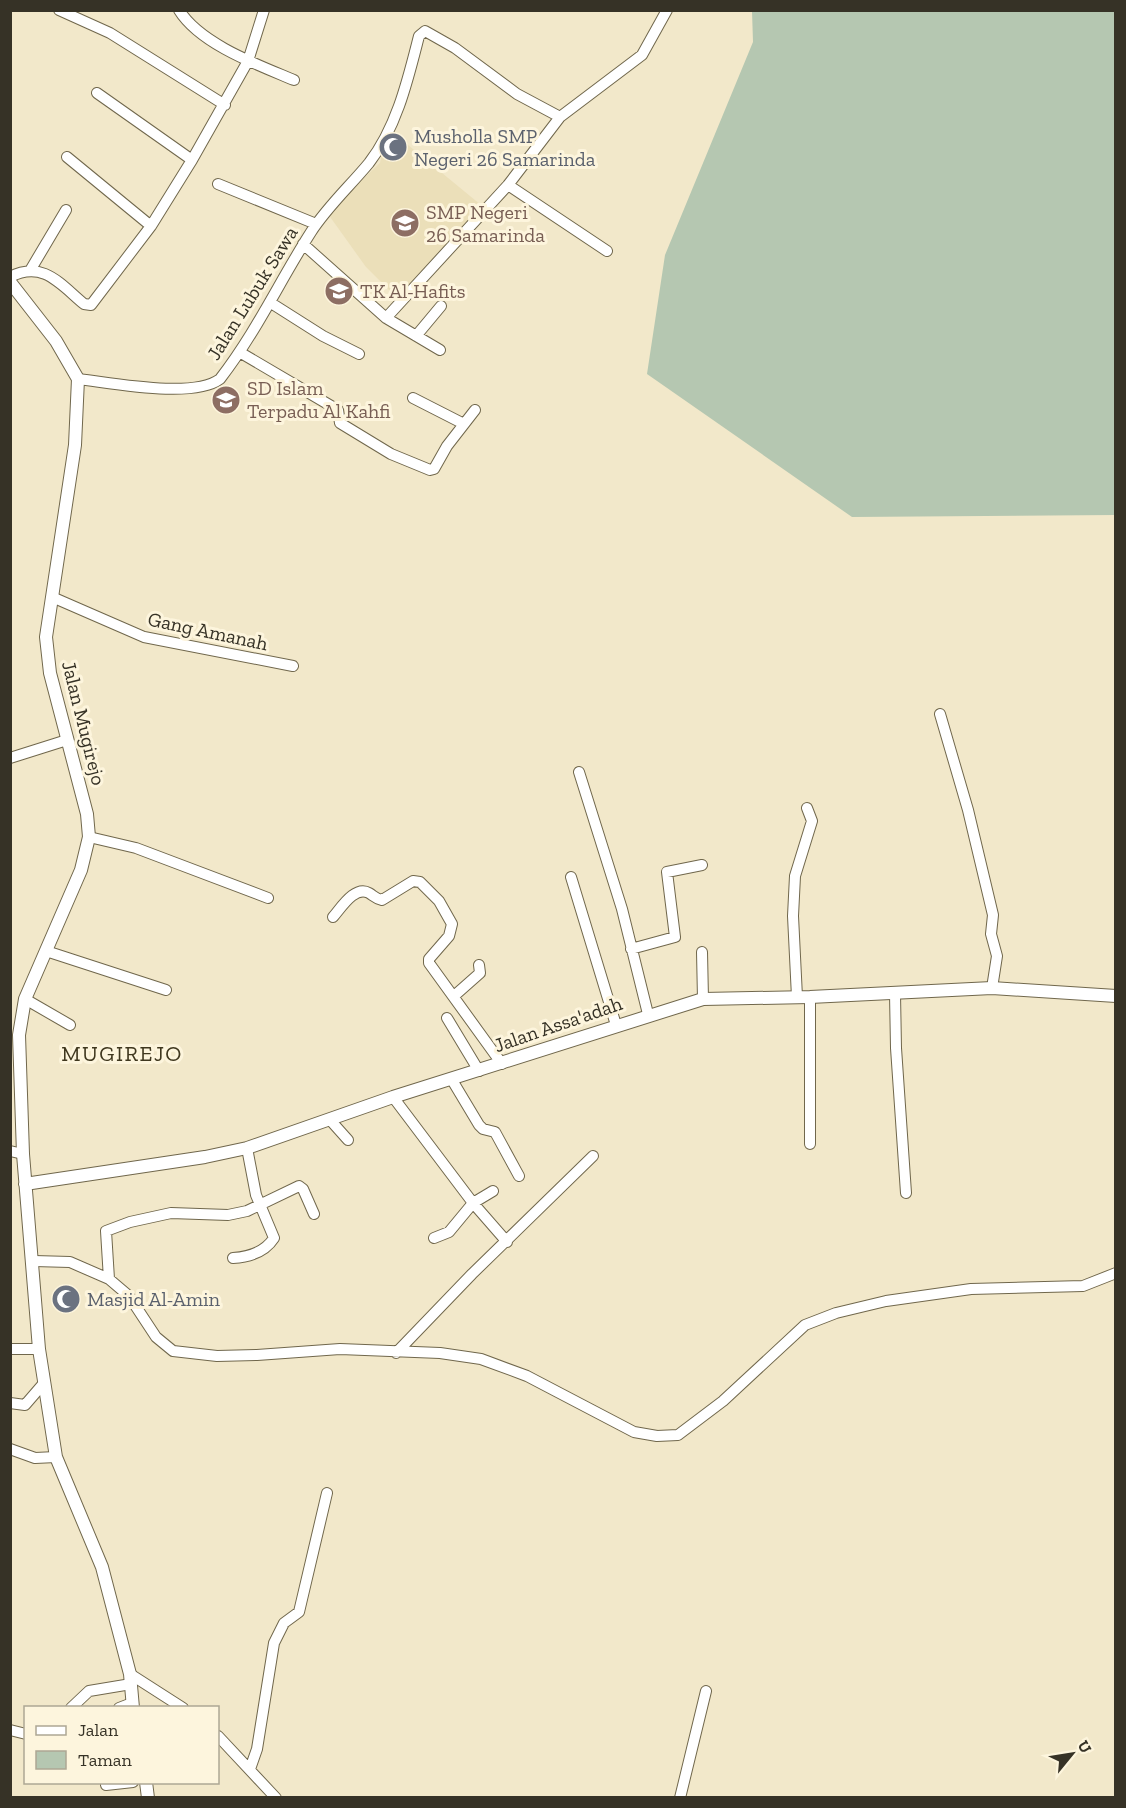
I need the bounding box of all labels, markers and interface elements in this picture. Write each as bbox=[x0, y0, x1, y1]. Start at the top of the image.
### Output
place label: Musholla SMP Negeri 26 Samarinda bbox=[414, 124, 596, 171]
mosque icon: Musholla SMP Negeri 26 Samarinda bbox=[377, 131, 409, 163]
place label: SMP Negeri 26 Samarinda bbox=[426, 200, 545, 247]
school or university icon: SMP Negeri 26 Samarinda bbox=[389, 207, 421, 239]
street label: Jalan Lubuk Sawa bbox=[201, 222, 303, 364]
school or university icon: TK Al-Hafits bbox=[323, 275, 355, 307]
place label: TK Al-Hafits bbox=[360, 279, 465, 303]
place label: SD Islam Terpadu Al Kahfi bbox=[247, 376, 391, 423]
school or university icon: SD Islam Terpadu Al Kahfi bbox=[210, 384, 242, 416]
street label: Gang Amanah bbox=[146, 607, 271, 656]
street label: Jalan Mugirejo bbox=[57, 658, 111, 788]
street label: Jalan Assa'adah bbox=[491, 991, 626, 1057]
district label: MUGIREJO bbox=[61, 1040, 183, 1067]
mosque icon: Masjid Al-Amin bbox=[50, 1283, 82, 1315]
place label: Masjid Al-Amin bbox=[87, 1287, 221, 1311]
legend bbox=[24, 1706, 219, 1784]
text: Jalan bbox=[78, 1719, 119, 1741]
north arrow bbox=[1042, 1724, 1102, 1784]
text: U bbox=[1073, 1737, 1096, 1757]
text: Taman bbox=[78, 1749, 133, 1771]

